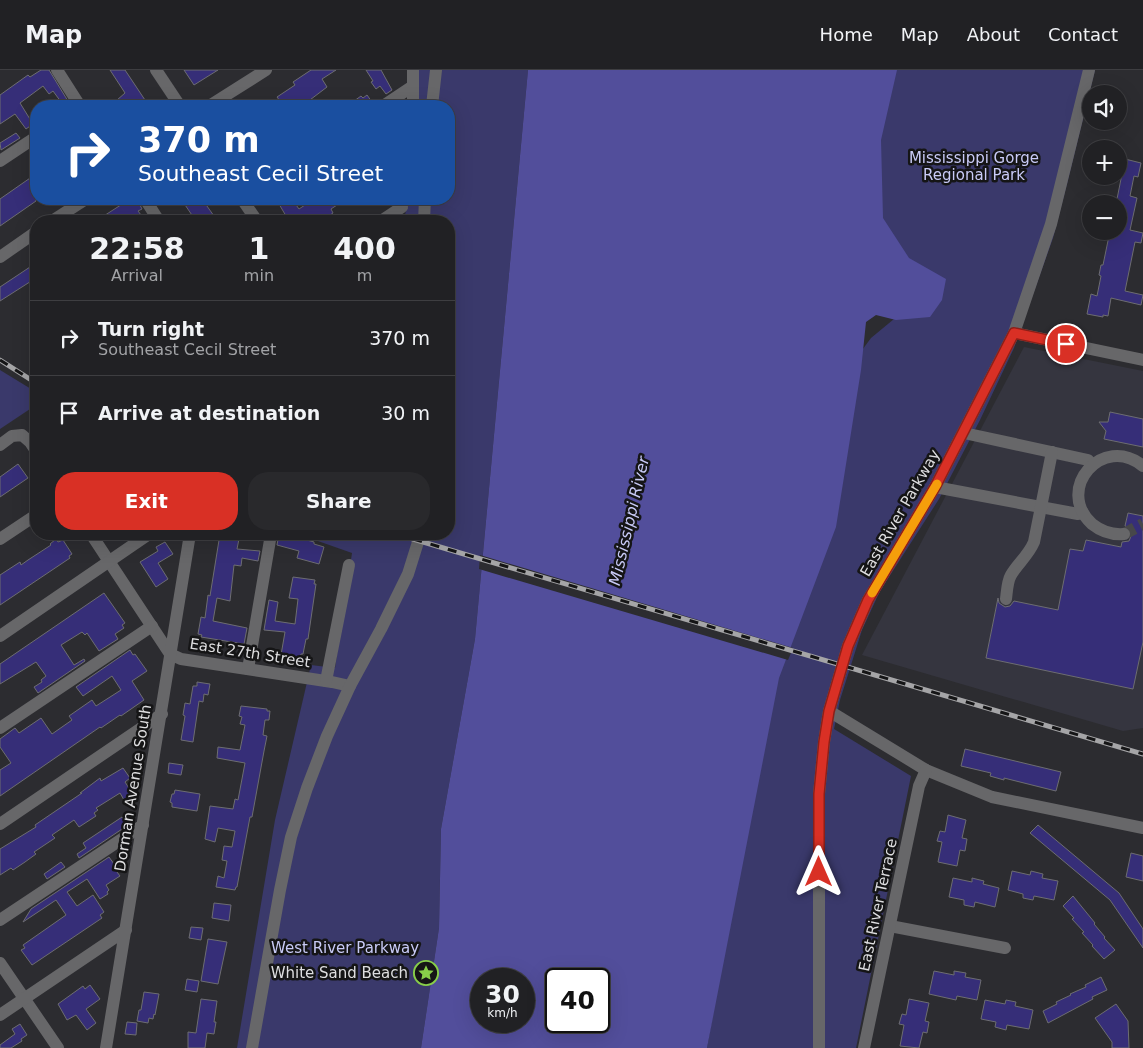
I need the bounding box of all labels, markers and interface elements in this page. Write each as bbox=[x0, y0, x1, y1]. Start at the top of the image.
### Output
text: Map bbox=[25, 21, 82, 49]
text: Home bbox=[820, 24, 873, 45]
text: Map bbox=[901, 24, 939, 45]
text: About bbox=[967, 24, 1020, 45]
text: Contact bbox=[1048, 24, 1118, 45]
map controls bbox=[1082, 85, 1127, 240]
button: sound bbox=[1082, 85, 1127, 130]
icon: right bbox=[55, 120, 120, 185]
text: 370 m bbox=[138, 120, 260, 160]
button: + bbox=[1082, 140, 1127, 185]
park label: Mississippi Gorge Regional Park bbox=[909, 149, 1039, 184]
text: Southeast Cecil Street bbox=[138, 161, 383, 186]
button: − bbox=[1082, 195, 1127, 240]
text: 22:58 bbox=[89, 231, 185, 266]
text: 1 bbox=[248, 231, 269, 266]
text: 400 bbox=[333, 231, 396, 266]
text: Arrival bbox=[111, 266, 163, 285]
text: min bbox=[244, 266, 274, 285]
text: m bbox=[357, 266, 372, 285]
text: Turn right bbox=[98, 318, 204, 340]
pin bbox=[1045, 323, 1087, 365]
icon: right bbox=[55, 324, 83, 352]
text: 370 m bbox=[369, 327, 430, 349]
icon: arrive bbox=[1052, 330, 1080, 358]
text: Southeast Cecil Street bbox=[98, 340, 276, 359]
icon: arrive bbox=[55, 399, 83, 427]
text: Arrive at destination bbox=[98, 402, 320, 424]
text: 30 m bbox=[381, 402, 430, 424]
street label: East River Parkway bbox=[856, 446, 944, 580]
water label: Mississippi River bbox=[605, 453, 653, 587]
button: Exit bbox=[55, 472, 238, 530]
button: Share bbox=[248, 472, 430, 530]
street label: East 27th Street bbox=[188, 635, 312, 671]
street label: Dorman Avenue South bbox=[111, 703, 155, 873]
street label: East River Terrace bbox=[855, 837, 901, 973]
position arrow bbox=[792, 845, 844, 897]
park label: West River Parkway bbox=[271, 939, 419, 957]
place icon: White Sand Beach bbox=[413, 960, 439, 986]
place label: White Sand Beach bbox=[271, 964, 408, 982]
speed limit sign: 40 bbox=[545, 968, 610, 1033]
text: 30 bbox=[485, 980, 520, 1009]
text: km/h bbox=[487, 1006, 518, 1020]

